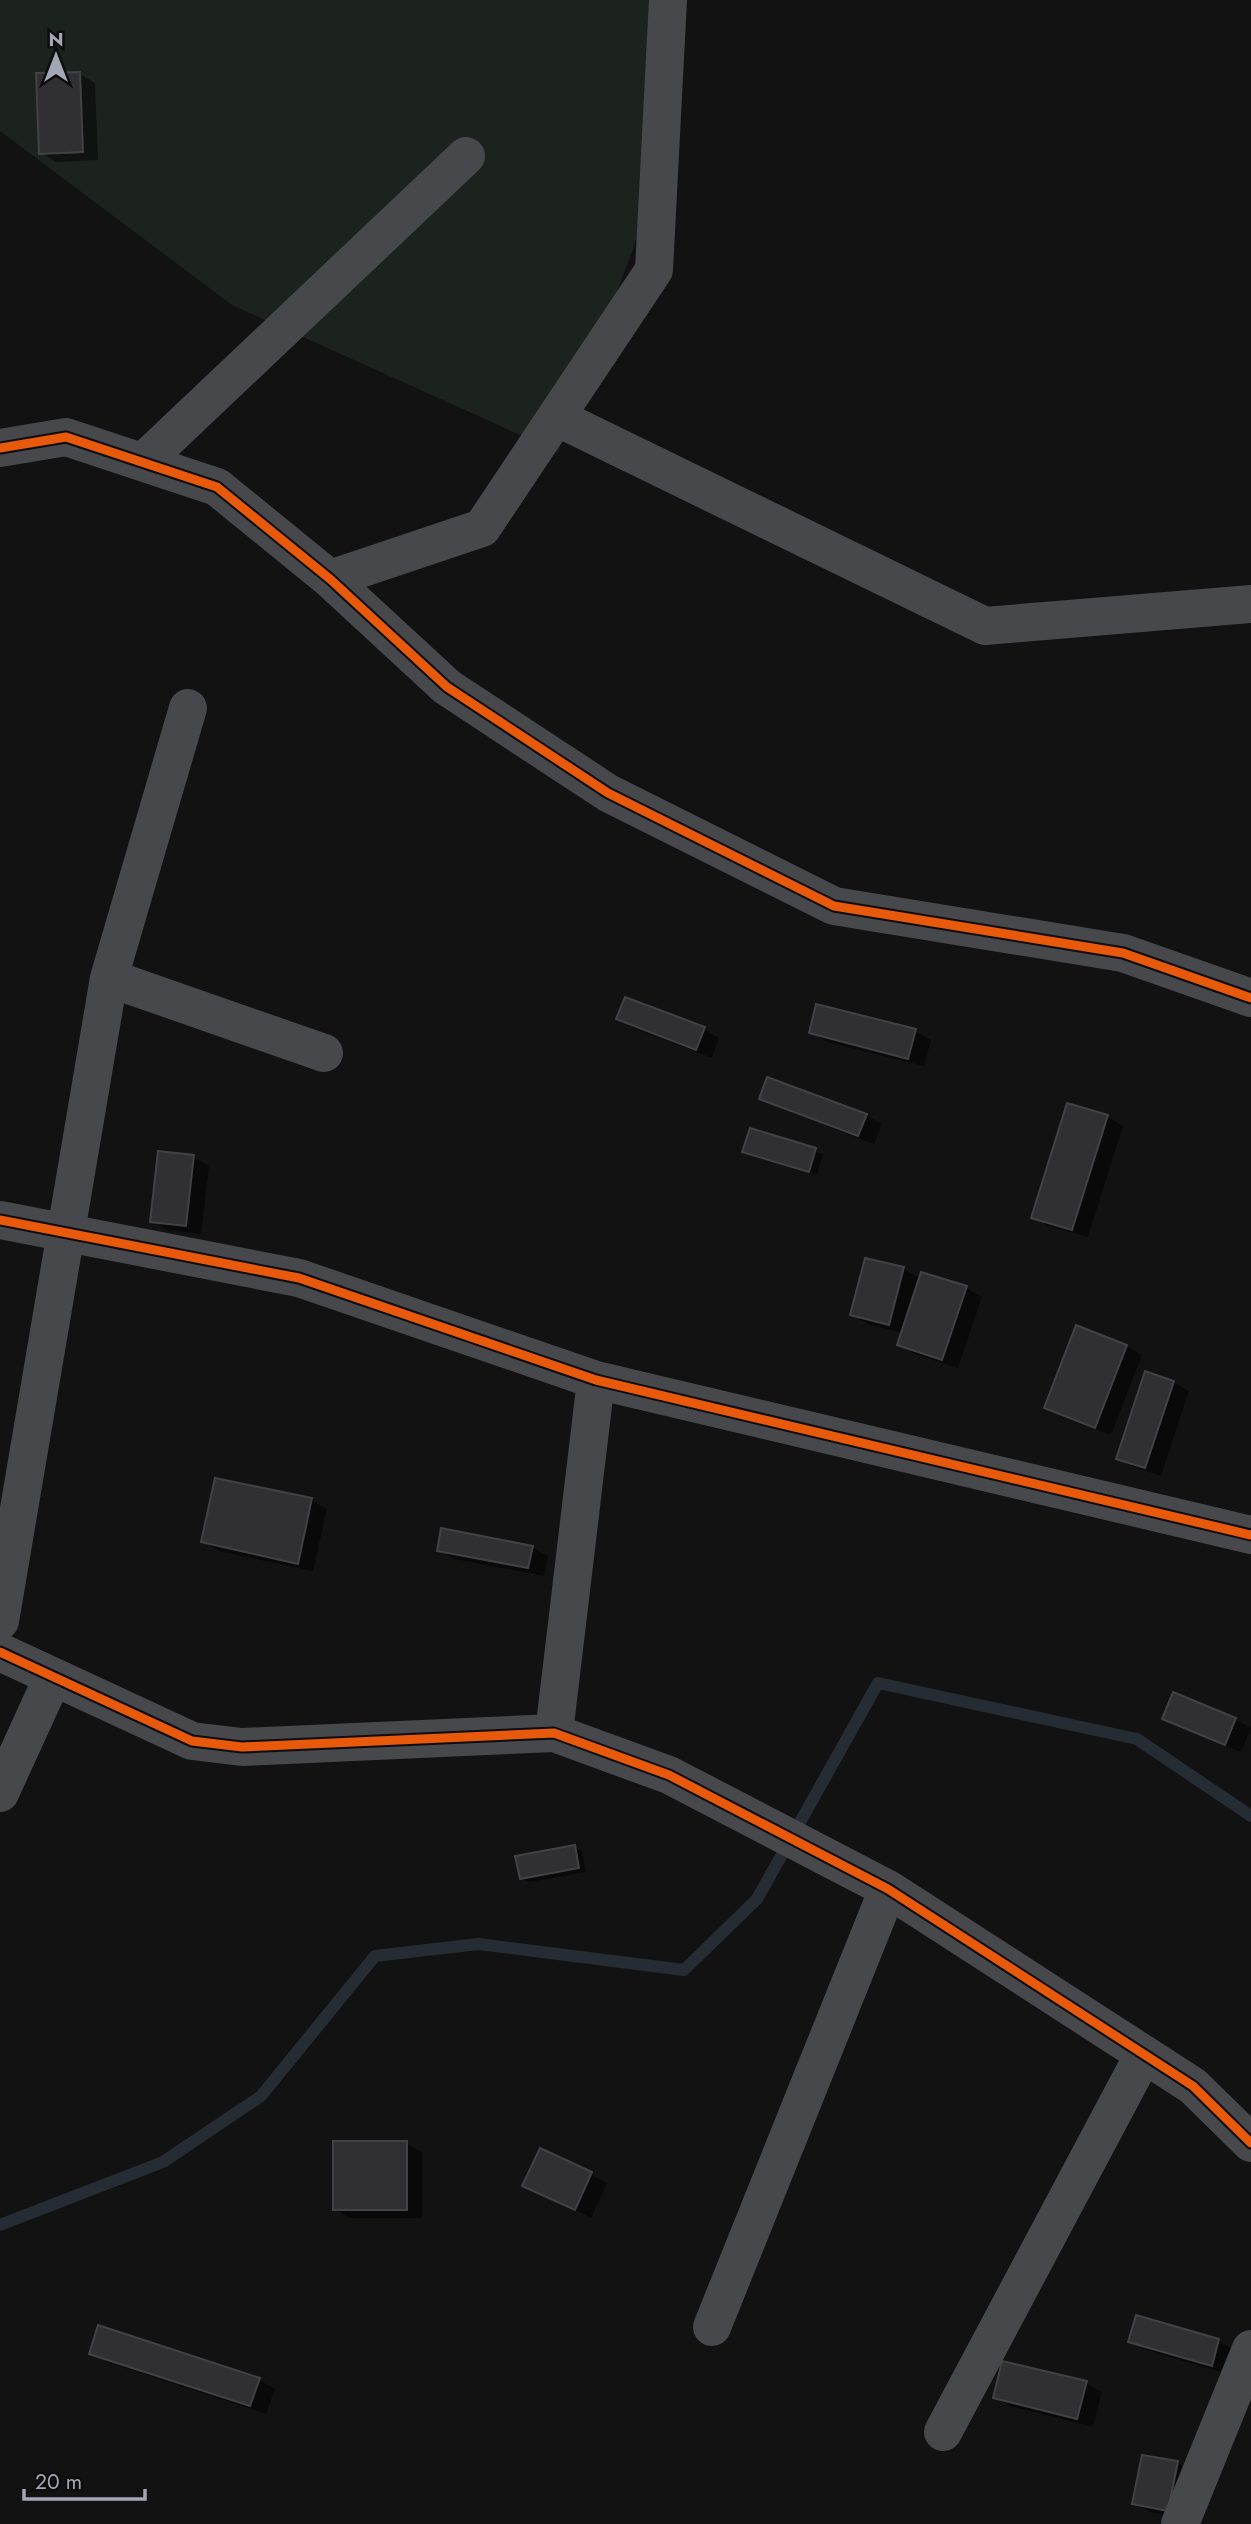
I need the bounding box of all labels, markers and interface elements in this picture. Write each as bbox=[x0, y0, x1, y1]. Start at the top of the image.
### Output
north arrow bbox=[21, 21, 91, 91]
text: N bbox=[48, 26, 64, 53]
scale bar bbox=[24, 2458, 145, 2502]
text: 20 m bbox=[35, 2467, 82, 2497]

